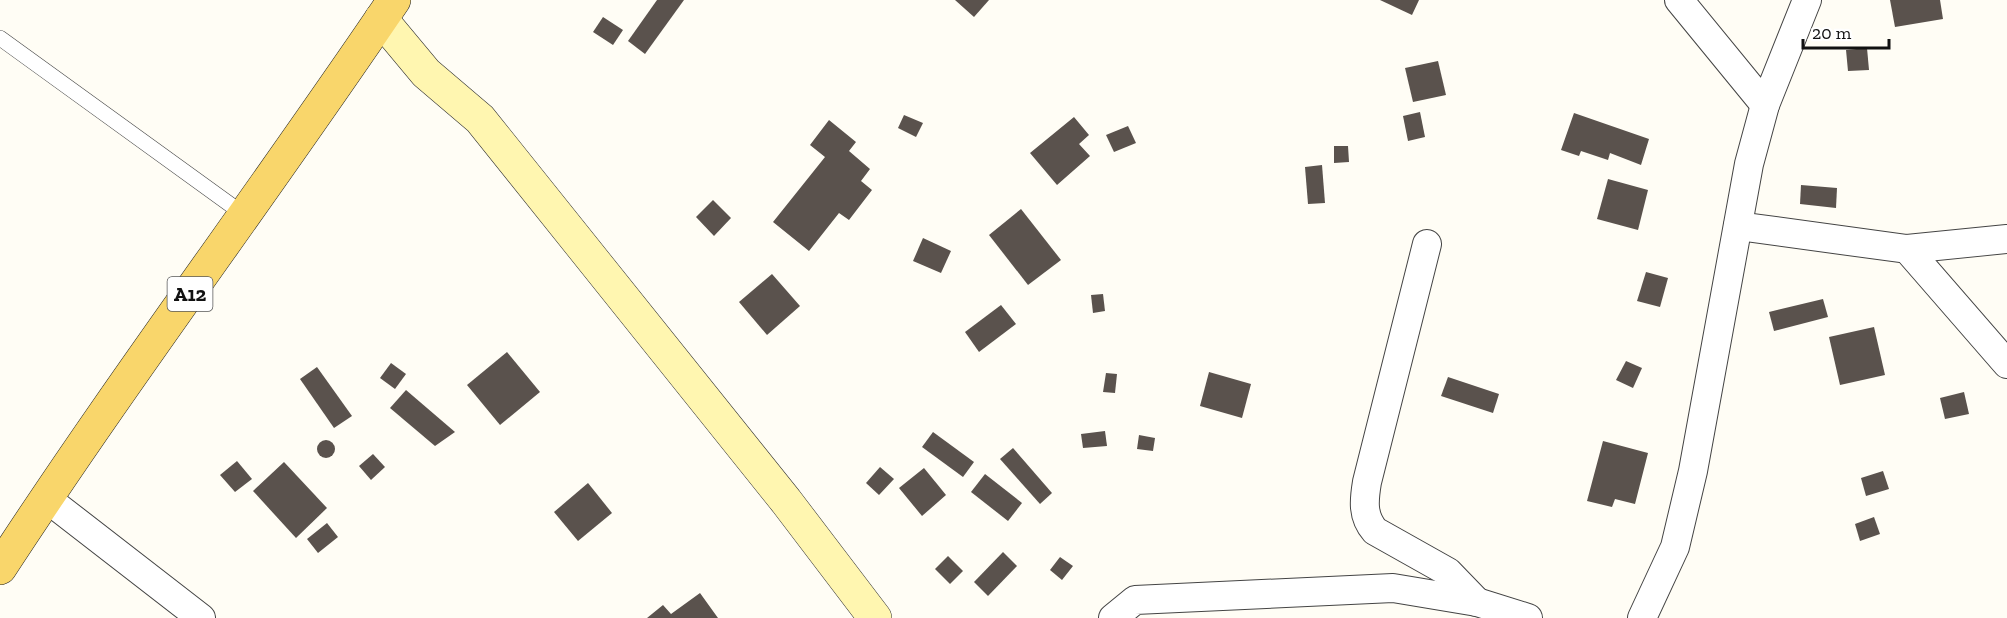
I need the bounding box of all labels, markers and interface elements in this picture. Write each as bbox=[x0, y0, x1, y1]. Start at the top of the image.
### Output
scale bar bbox=[1803, 12, 1888, 50]
text: 20 m bbox=[1812, 22, 1852, 44]
road number: A12 bbox=[168, 277, 213, 311]

